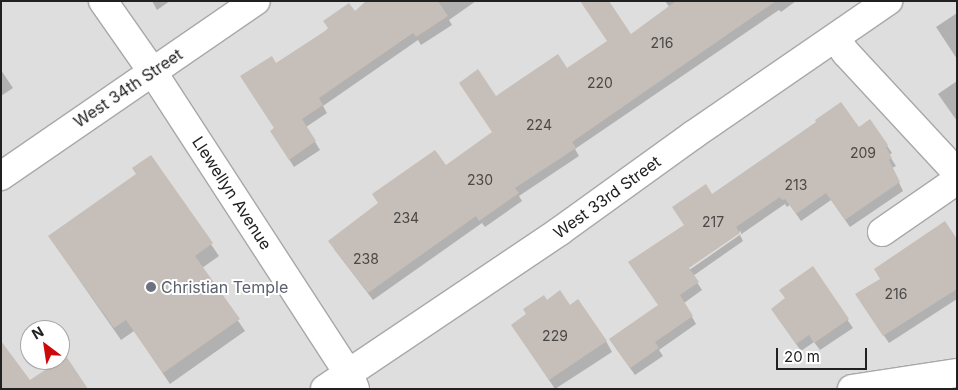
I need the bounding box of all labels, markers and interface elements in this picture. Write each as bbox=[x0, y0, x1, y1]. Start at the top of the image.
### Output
house number: 216 bbox=[651, 35, 673, 51]
street label: West 34th Street bbox=[70, 45, 186, 131]
house number: 220 bbox=[587, 75, 613, 91]
house number: 224 bbox=[526, 117, 552, 133]
street label: Llewellyn Avenue bbox=[188, 133, 276, 253]
house number: 209 bbox=[850, 145, 876, 161]
street label: West 33rd Street bbox=[550, 152, 664, 242]
house number: 230 bbox=[467, 172, 493, 188]
house number: 213 bbox=[785, 177, 807, 193]
house number: 234 bbox=[393, 210, 419, 226]
house number: 217 bbox=[702, 214, 724, 230]
house number: 238 bbox=[353, 251, 379, 267]
place label: Christian Temple bbox=[161, 277, 288, 297]
marker: Christian Temple bbox=[145, 281, 157, 293]
house number: 216 bbox=[885, 286, 907, 302]
north arrow bbox=[20, 320, 70, 370]
text: N bbox=[29, 323, 46, 343]
house number: 229 bbox=[542, 328, 568, 344]
scale bar bbox=[778, 338, 869, 370]
text: 20 m bbox=[784, 347, 820, 366]

